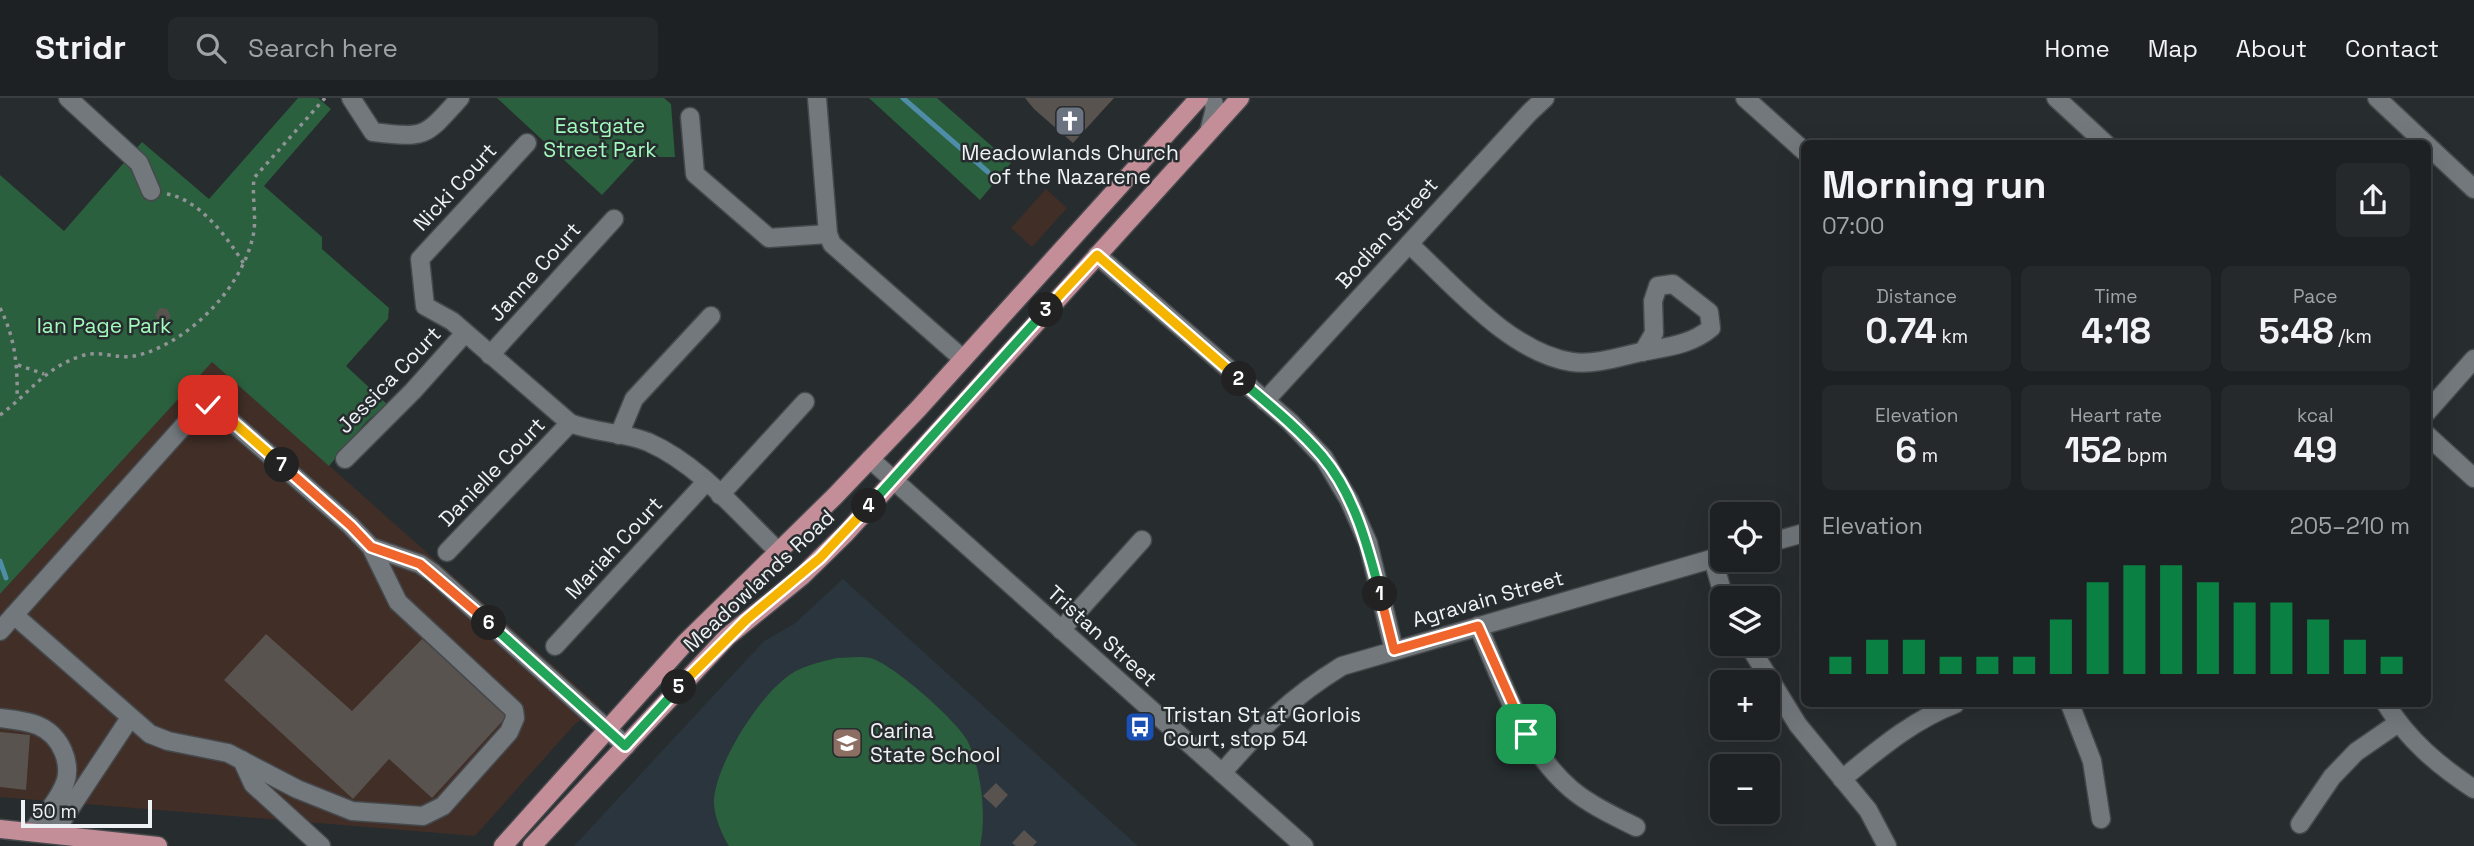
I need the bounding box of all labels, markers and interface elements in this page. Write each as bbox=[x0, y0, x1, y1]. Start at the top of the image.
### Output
search box bbox=[168, 17, 658, 80]
text: Stridr bbox=[35, 27, 126, 69]
icon: search bbox=[192, 29, 230, 67]
text: Search here bbox=[248, 31, 398, 65]
text: Home bbox=[2044, 33, 2110, 64]
text: Map bbox=[2148, 33, 2198, 64]
text: About bbox=[2236, 33, 2307, 64]
text: Contact bbox=[2345, 33, 2439, 64]
church icon: Meadowlands Church of the Nazarene bbox=[1053, 104, 1087, 138]
park label: Eastgate Street Park bbox=[543, 112, 657, 163]
street label: Nicki Court bbox=[407, 137, 502, 236]
place label: Meadowlands Church of the Nazarene bbox=[961, 139, 1179, 190]
text: Morning run bbox=[1822, 161, 2047, 209]
button: share bbox=[2336, 163, 2410, 237]
street label: Bodian Street bbox=[1330, 172, 1444, 294]
text: 07:00 bbox=[1822, 211, 1885, 241]
street label: Janne Court bbox=[483, 216, 586, 327]
text: Distance bbox=[1876, 284, 1957, 309]
text: Time bbox=[2094, 284, 2138, 309]
text: Pace bbox=[2293, 284, 2338, 309]
pin: 3 bbox=[1028, 292, 1064, 328]
text: 3 bbox=[1040, 297, 1051, 322]
text: 0.74 bbox=[1865, 309, 1937, 353]
text: 4:18 bbox=[2081, 309, 2151, 353]
text: 5:48 bbox=[2259, 309, 2333, 353]
park label: Ian Page Park bbox=[37, 312, 171, 339]
street label: Jessica Court bbox=[331, 320, 446, 439]
text: km bbox=[1937, 324, 1968, 349]
text: /km bbox=[2333, 324, 2372, 349]
pin: 2 bbox=[1222, 362, 1256, 396]
text: 2 bbox=[1233, 366, 1244, 391]
pin bbox=[178, 375, 238, 435]
icon: check bbox=[189, 386, 227, 424]
text: Elevation bbox=[1875, 403, 1958, 428]
text: Heart rate bbox=[2070, 403, 2162, 428]
text: kcal bbox=[2297, 403, 2334, 428]
street label: Danielle Court bbox=[433, 411, 550, 532]
text: 6 bbox=[1895, 428, 1917, 472]
text: 152 bbox=[2064, 428, 2122, 472]
text: 49 bbox=[2293, 428, 2337, 472]
text: m bbox=[1917, 443, 1938, 468]
text: bpm bbox=[2122, 443, 2168, 468]
pin: 7 bbox=[264, 448, 300, 482]
text: 7 bbox=[276, 452, 287, 477]
pin: 4 bbox=[852, 488, 886, 524]
street label: Mariah Court bbox=[559, 491, 668, 605]
text: 4 bbox=[862, 493, 875, 518]
map controls bbox=[1710, 502, 1780, 824]
button: locate bbox=[1710, 502, 1780, 572]
street label: Meadowlands Road bbox=[677, 504, 840, 658]
text: Elevation bbox=[1822, 511, 1923, 541]
text: 205–210 m bbox=[2290, 511, 2410, 541]
street label: Agravain Street bbox=[1409, 564, 1567, 633]
pin: 1 bbox=[1362, 576, 1398, 612]
street label: Tristan Street bbox=[1042, 579, 1163, 692]
text: 1 bbox=[1375, 581, 1384, 606]
button: layers bbox=[1710, 586, 1780, 656]
pin: 6 bbox=[472, 606, 506, 640]
text: 6 bbox=[483, 610, 494, 635]
pin: 5 bbox=[662, 670, 696, 704]
button: + bbox=[1710, 670, 1780, 740]
text: 5 bbox=[673, 674, 684, 699]
place label: Tristan St at Gorlois Court, stop 54 bbox=[1163, 701, 1361, 752]
pin bbox=[1496, 704, 1556, 764]
bus stop icon: Tristan St at Gorlois Court, stop 54 bbox=[1123, 710, 1157, 744]
icon: arrive bbox=[1507, 715, 1545, 753]
place label: Carina State School bbox=[870, 717, 1000, 768]
school or university icon: Carina State School bbox=[830, 726, 864, 760]
button: − bbox=[1710, 754, 1780, 824]
scale bar bbox=[21, 797, 152, 829]
text: 50 m bbox=[32, 799, 77, 824]

